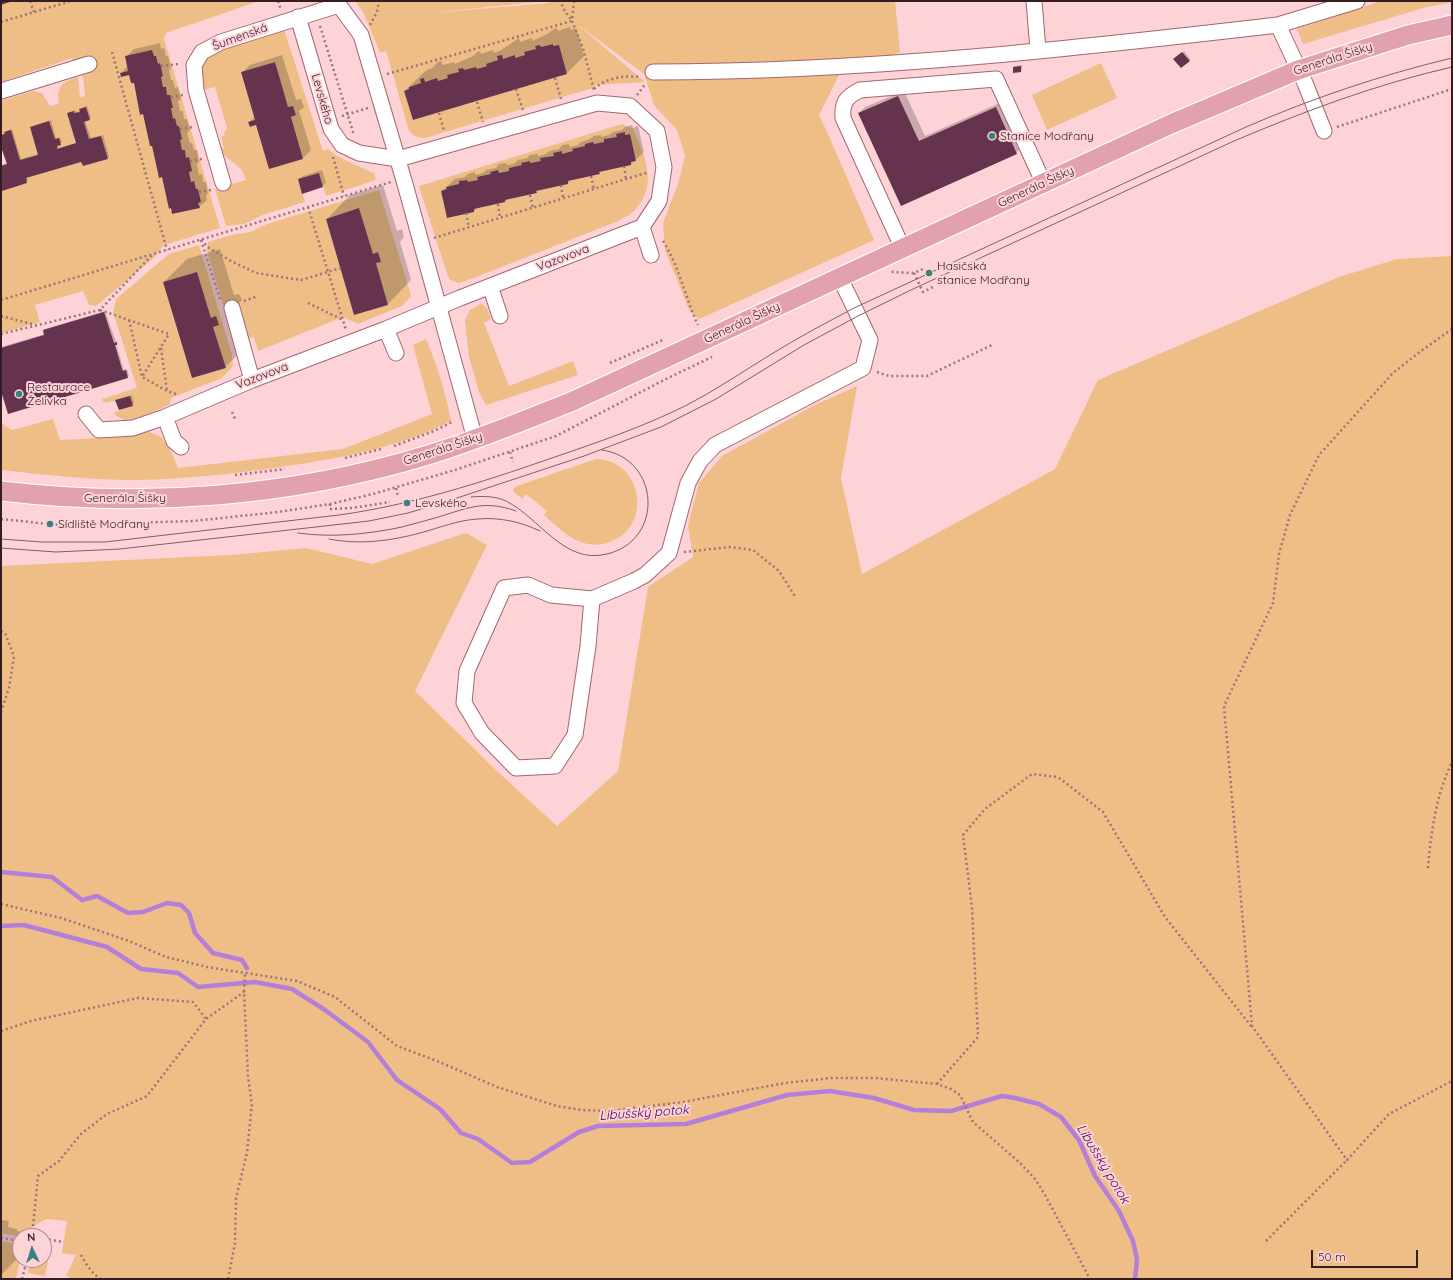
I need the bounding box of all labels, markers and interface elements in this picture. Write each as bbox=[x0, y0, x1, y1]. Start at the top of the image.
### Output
street label: Šumenská bbox=[211, 20, 269, 54]
street label: Generála Šišky bbox=[1292, 39, 1374, 79]
street label: Levského bbox=[308, 72, 336, 126]
place label: Stanice Modřany bbox=[1000, 129, 1094, 143]
marker: Stanice Modřany bbox=[987, 131, 997, 141]
street label: Generála Šišky bbox=[996, 163, 1076, 211]
street label: Vazovova bbox=[535, 241, 591, 275]
place label: Hasičská stanice Modřany bbox=[937, 259, 1030, 287]
marker: Hasičská stanice Modřany bbox=[924, 268, 934, 278]
street label: Generála Šišky bbox=[702, 299, 782, 347]
street label: Vazovova bbox=[234, 359, 290, 393]
place label: Restaurace Želivka bbox=[27, 380, 90, 408]
marker: Restaurace Želivka bbox=[14, 389, 24, 399]
street label: Generála Šišky bbox=[402, 429, 484, 469]
street label: Generála Šišky bbox=[84, 491, 166, 505]
place label: Levského bbox=[415, 496, 467, 510]
marker: Levského bbox=[402, 498, 412, 508]
place label: Sídliště Modřany bbox=[58, 517, 150, 531]
marker: Sídliště Modřany bbox=[45, 519, 55, 529]
water label: Libušský potok bbox=[599, 1102, 689, 1124]
water label: Libušský potok bbox=[1073, 1121, 1133, 1207]
north arrow bbox=[12, 1228, 52, 1268]
text: N bbox=[27, 1230, 36, 1244]
scale bar bbox=[1313, 1242, 1420, 1268]
text: 50 m bbox=[1318, 1249, 1346, 1264]

